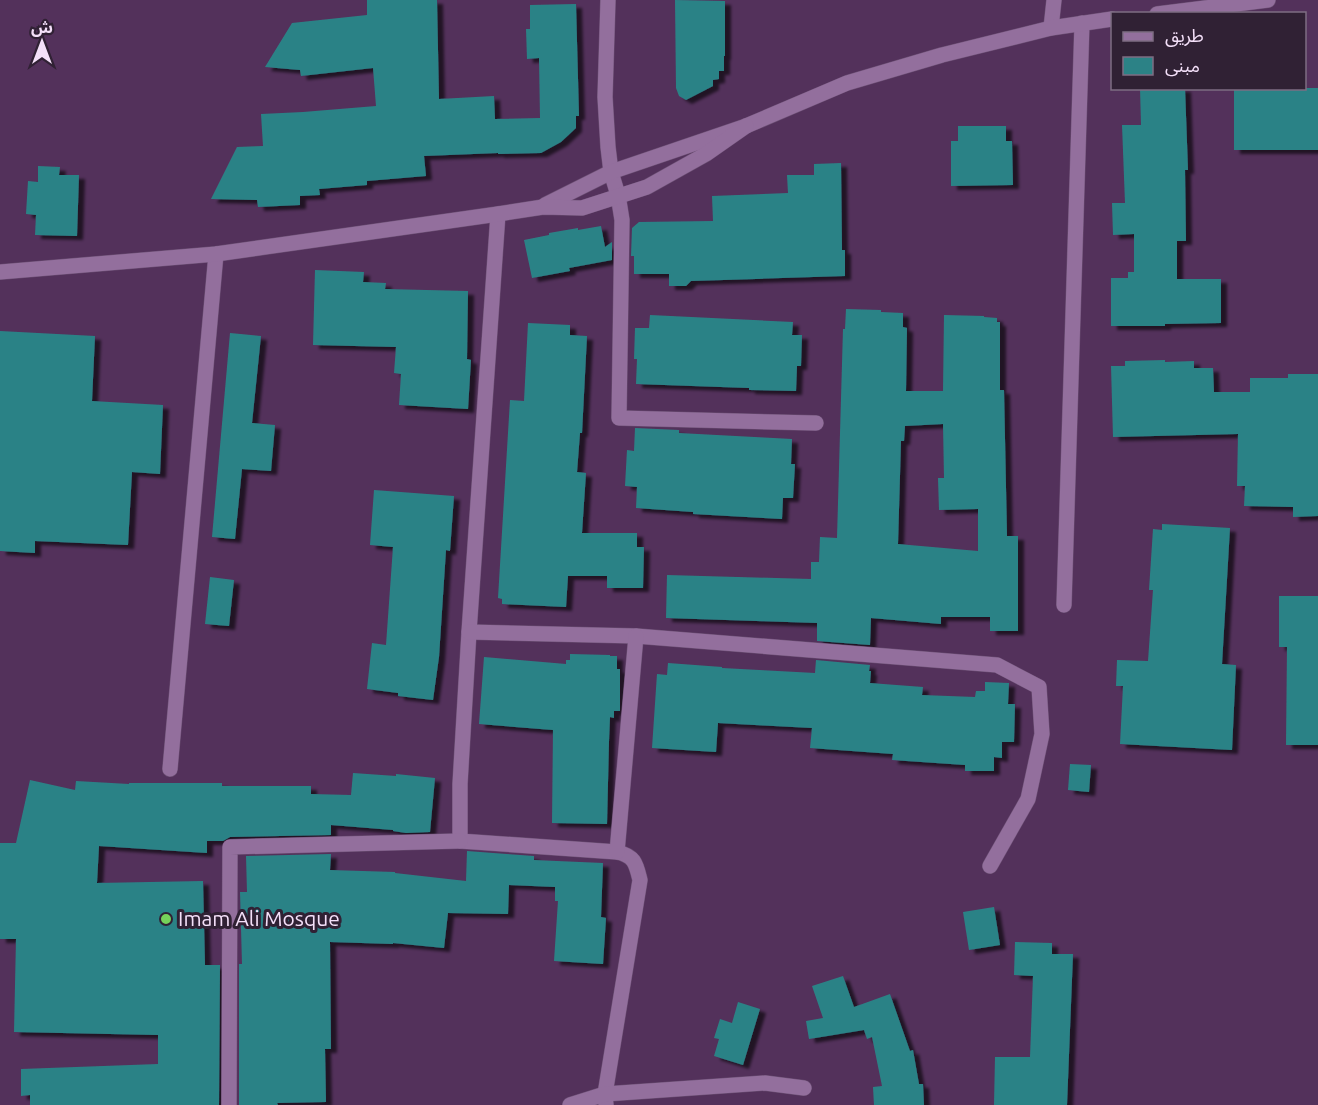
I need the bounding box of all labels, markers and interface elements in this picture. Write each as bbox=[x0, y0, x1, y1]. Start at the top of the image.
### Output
north arrow bbox=[12, 12, 72, 72]
legend bbox=[1111, 12, 1306, 90]
text: ش bbox=[31, 18, 53, 37]
text: طريق bbox=[1165, 25, 1204, 47]
text: مبنى bbox=[1165, 55, 1200, 77]
place label: Imam Ali Mosque bbox=[178, 906, 340, 930]
marker: Imam Ali Mosque bbox=[159, 912, 173, 926]

